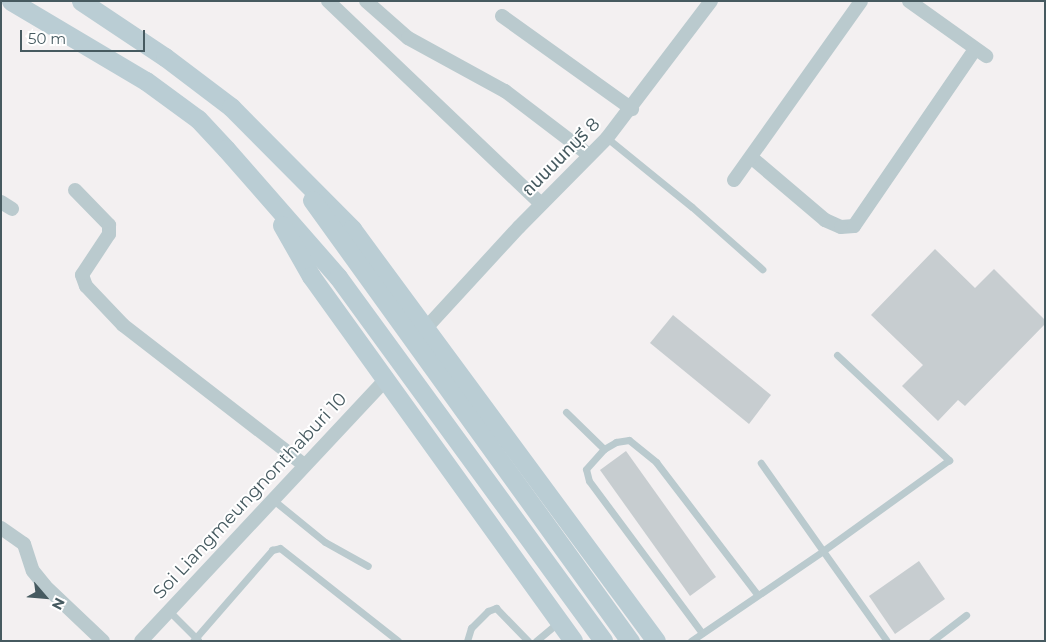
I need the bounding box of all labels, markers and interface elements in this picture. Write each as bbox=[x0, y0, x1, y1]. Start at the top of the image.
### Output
scale bar bbox=[22, 20, 148, 52]
text: 50 m bbox=[28, 29, 66, 48]
street label: ถนนนนทบุรี 8 bbox=[517, 113, 605, 201]
street label: Soi Liangmeungnonthaburi 10 bbox=[149, 388, 351, 604]
north arrow bbox=[20, 572, 70, 622]
text: N bbox=[48, 595, 69, 613]

